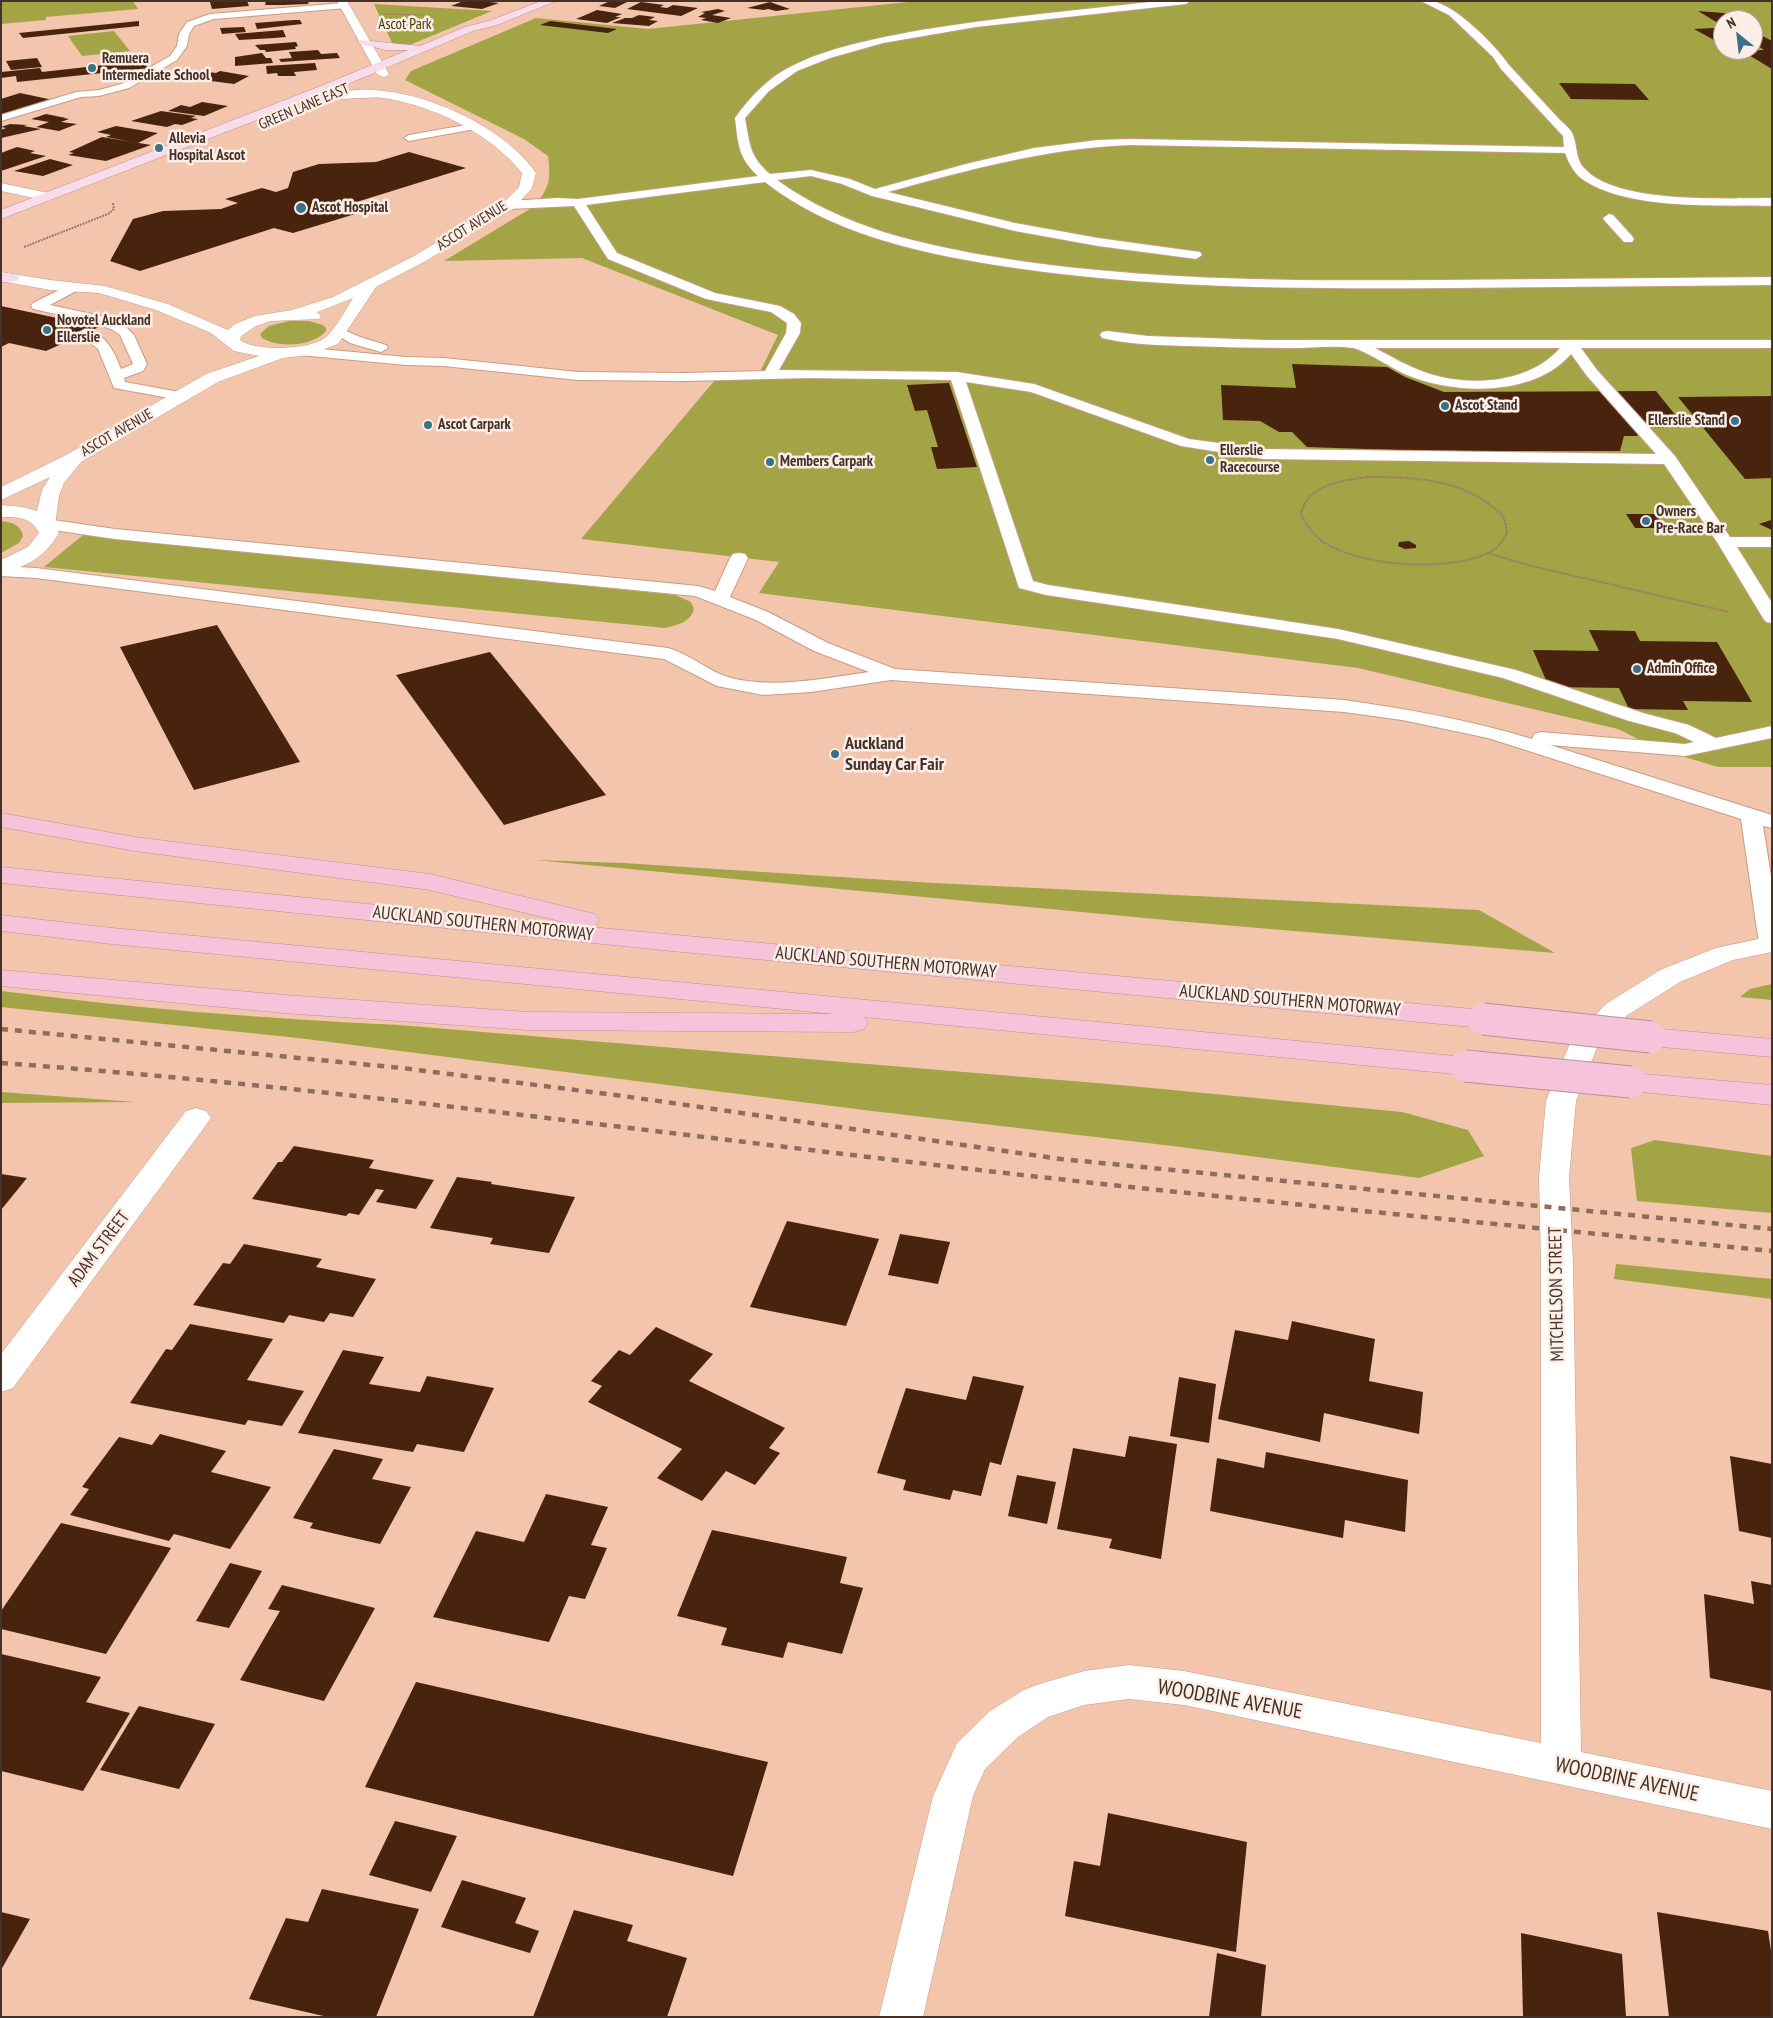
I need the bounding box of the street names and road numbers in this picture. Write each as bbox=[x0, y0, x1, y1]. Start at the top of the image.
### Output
street label: GREEN LANE EAST bbox=[256, 80, 352, 134]
street label: ASCOT AVENUE bbox=[433, 197, 511, 255]
street label: ASCOT AVENUE bbox=[78, 405, 156, 461]
street label: AUCKLAND SOUTHERN MOTORWAY bbox=[372, 902, 594, 946]
street label: AUCKLAND SOUTHERN MOTORWAY bbox=[775, 943, 997, 983]
street label: AUCKLAND SOUTHERN MOTORWAY bbox=[1179, 981, 1401, 1021]
street label: ADAM STREET bbox=[64, 1207, 134, 1291]
street label: MITCHELSON STREET bbox=[1545, 1226, 1569, 1362]
street label: WOODBINE AVENUE bbox=[1156, 1675, 1304, 1725]
street label: WOODBINE AVENUE bbox=[1553, 1752, 1701, 1808]

